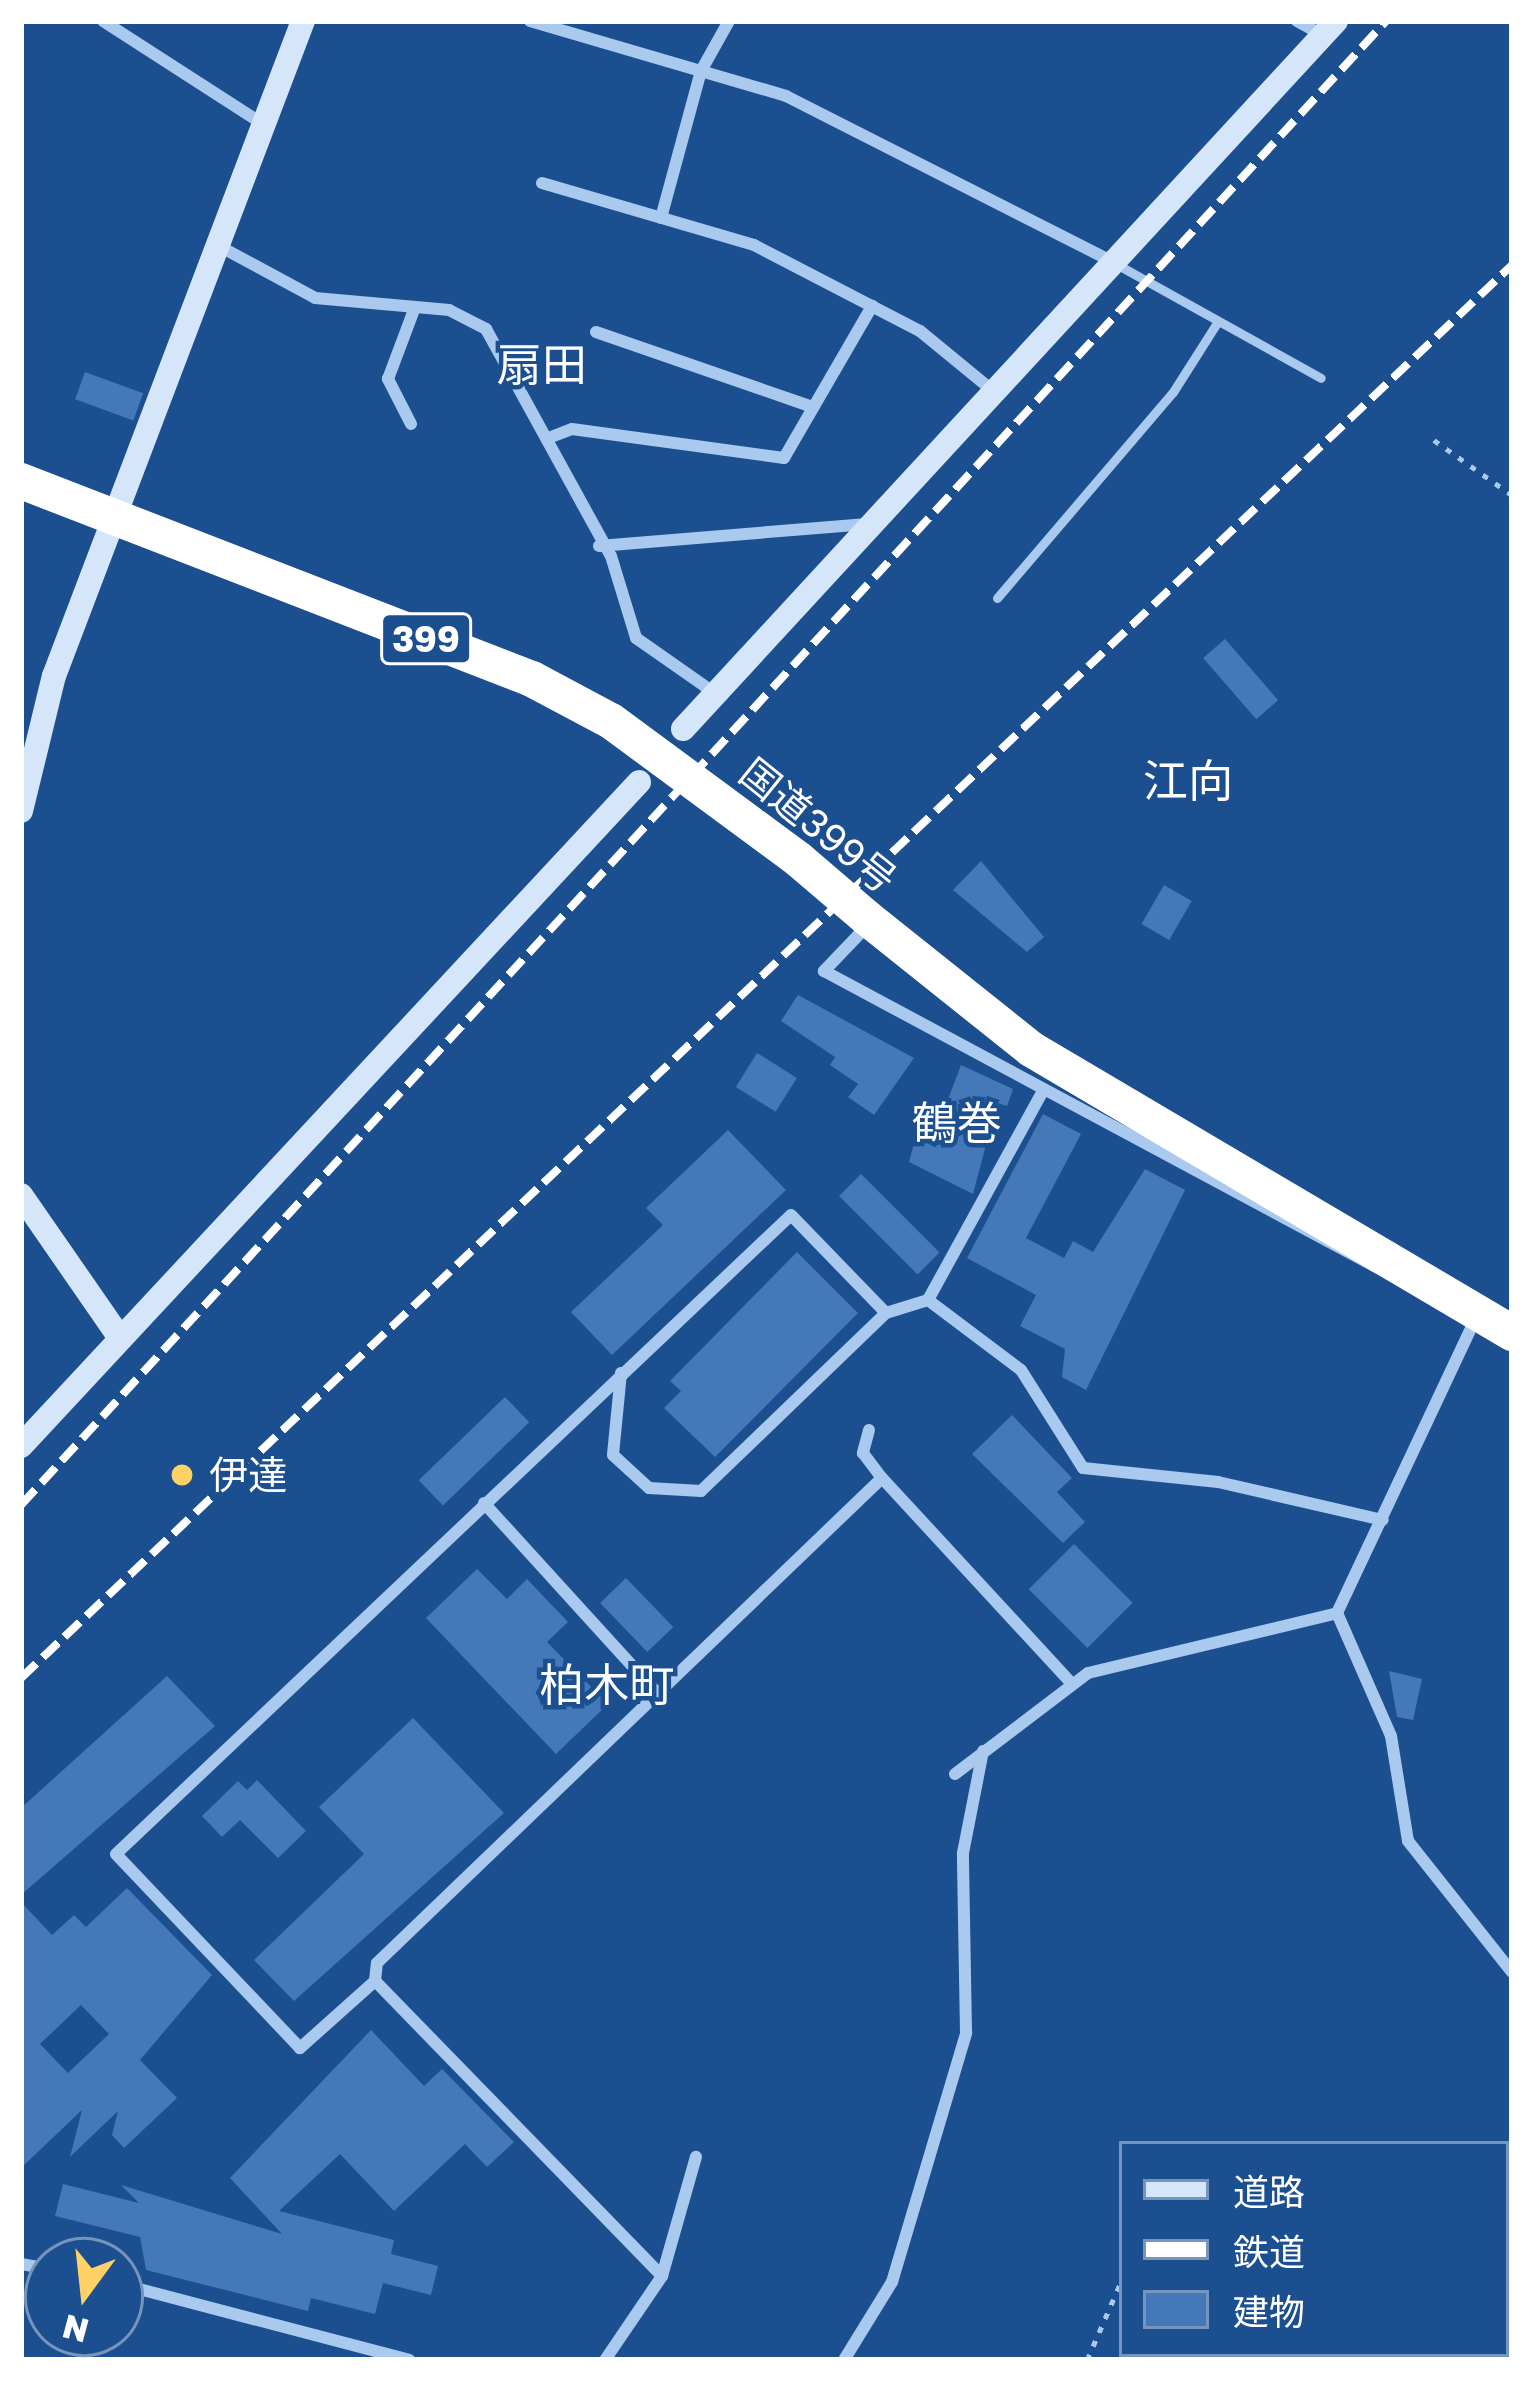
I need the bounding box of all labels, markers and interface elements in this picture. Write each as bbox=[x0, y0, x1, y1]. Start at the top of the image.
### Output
district label: 扇田 bbox=[497, 338, 587, 392]
road number: 399 bbox=[378, 609, 474, 669]
street label: 国道399号 bbox=[731, 749, 905, 903]
district label: 江向 bbox=[1143, 754, 1233, 808]
district label: 鶴巻 bbox=[912, 1096, 1002, 1150]
place label: 伊達 bbox=[209, 1452, 287, 1498]
marker: 伊達 bbox=[166, 1459, 198, 1491]
district label: 柏木町 bbox=[540, 1658, 674, 1712]
legend bbox=[1119, 2141, 1509, 2357]
text: 道路 bbox=[1233, 2170, 1305, 2213]
text: 鉄道 bbox=[1233, 2230, 1305, 2273]
north arrow bbox=[24, 2237, 144, 2357]
text: 建物 bbox=[1233, 2290, 1305, 2333]
text: N bbox=[58, 2307, 92, 2351]

